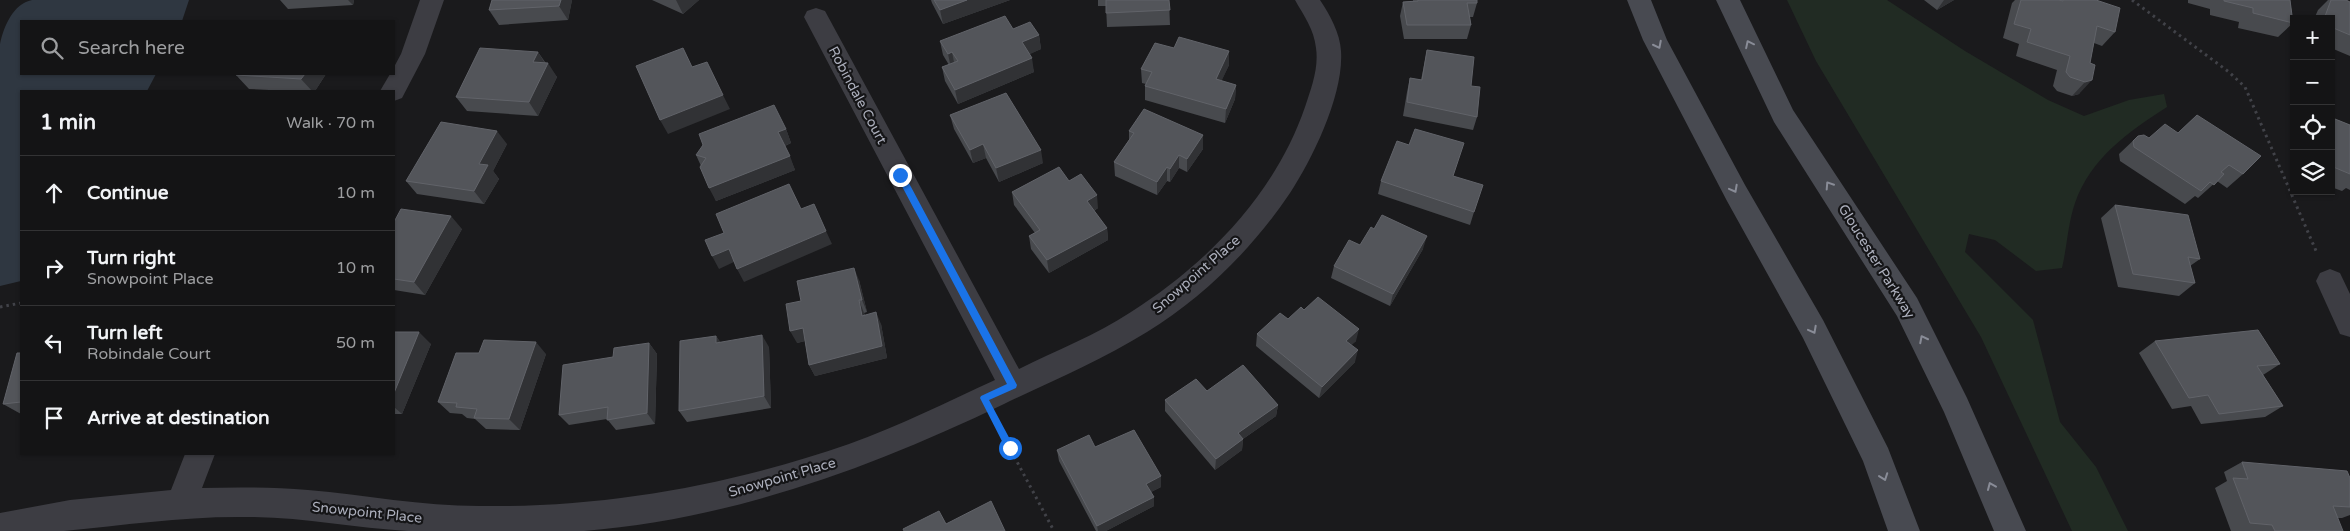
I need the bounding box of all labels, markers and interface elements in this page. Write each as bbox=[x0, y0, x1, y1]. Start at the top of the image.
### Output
map controls bbox=[2290, 15, 2335, 195]
button: + bbox=[2290, 15, 2335, 60]
search box bbox=[20, 20, 395, 75]
icon: search bbox=[38, 34, 66, 62]
text: Search here bbox=[78, 37, 185, 59]
one-way arrow bbox=[1652, 40, 1662, 49]
one-way arrow bbox=[1745, 40, 1755, 49]
street label: Robindale Court bbox=[825, 43, 891, 148]
button: − bbox=[2290, 60, 2335, 105]
button: locate bbox=[2290, 105, 2335, 150]
text: 1 min bbox=[40, 110, 96, 135]
text: Walk · 70 m bbox=[286, 113, 375, 133]
button: layers bbox=[2290, 150, 2335, 195]
route end bbox=[889, 164, 912, 187]
icon: ahead bbox=[40, 179, 68, 207]
one-way arrow bbox=[1826, 181, 1836, 190]
text: Continue bbox=[87, 182, 169, 204]
text: 10 m bbox=[336, 183, 375, 203]
one-way arrow bbox=[1728, 183, 1738, 192]
street label: Gloucester Parkway bbox=[1835, 201, 1919, 322]
street label: Snowpoint Place bbox=[1149, 232, 1244, 317]
text: Turn right bbox=[87, 247, 175, 269]
icon: right bbox=[40, 254, 68, 282]
text: 10 m bbox=[336, 258, 375, 278]
text: Snowpoint Place bbox=[87, 269, 214, 289]
text: Turn left bbox=[87, 322, 163, 344]
one-way arrow bbox=[1807, 325, 1817, 334]
icon: left bbox=[40, 329, 68, 357]
text: 50 m bbox=[336, 333, 375, 353]
one-way arrow bbox=[1919, 335, 1929, 344]
text: Robindale Court bbox=[87, 344, 211, 364]
icon: arrive bbox=[40, 404, 68, 432]
text: Arrive at destination bbox=[87, 407, 270, 429]
route start bbox=[999, 437, 1022, 460]
street label: Snowpoint Place bbox=[727, 454, 838, 501]
one-way arrow bbox=[1878, 472, 1888, 481]
one-way arrow bbox=[1987, 482, 1997, 491]
street label: Snowpoint Place bbox=[311, 498, 423, 527]

